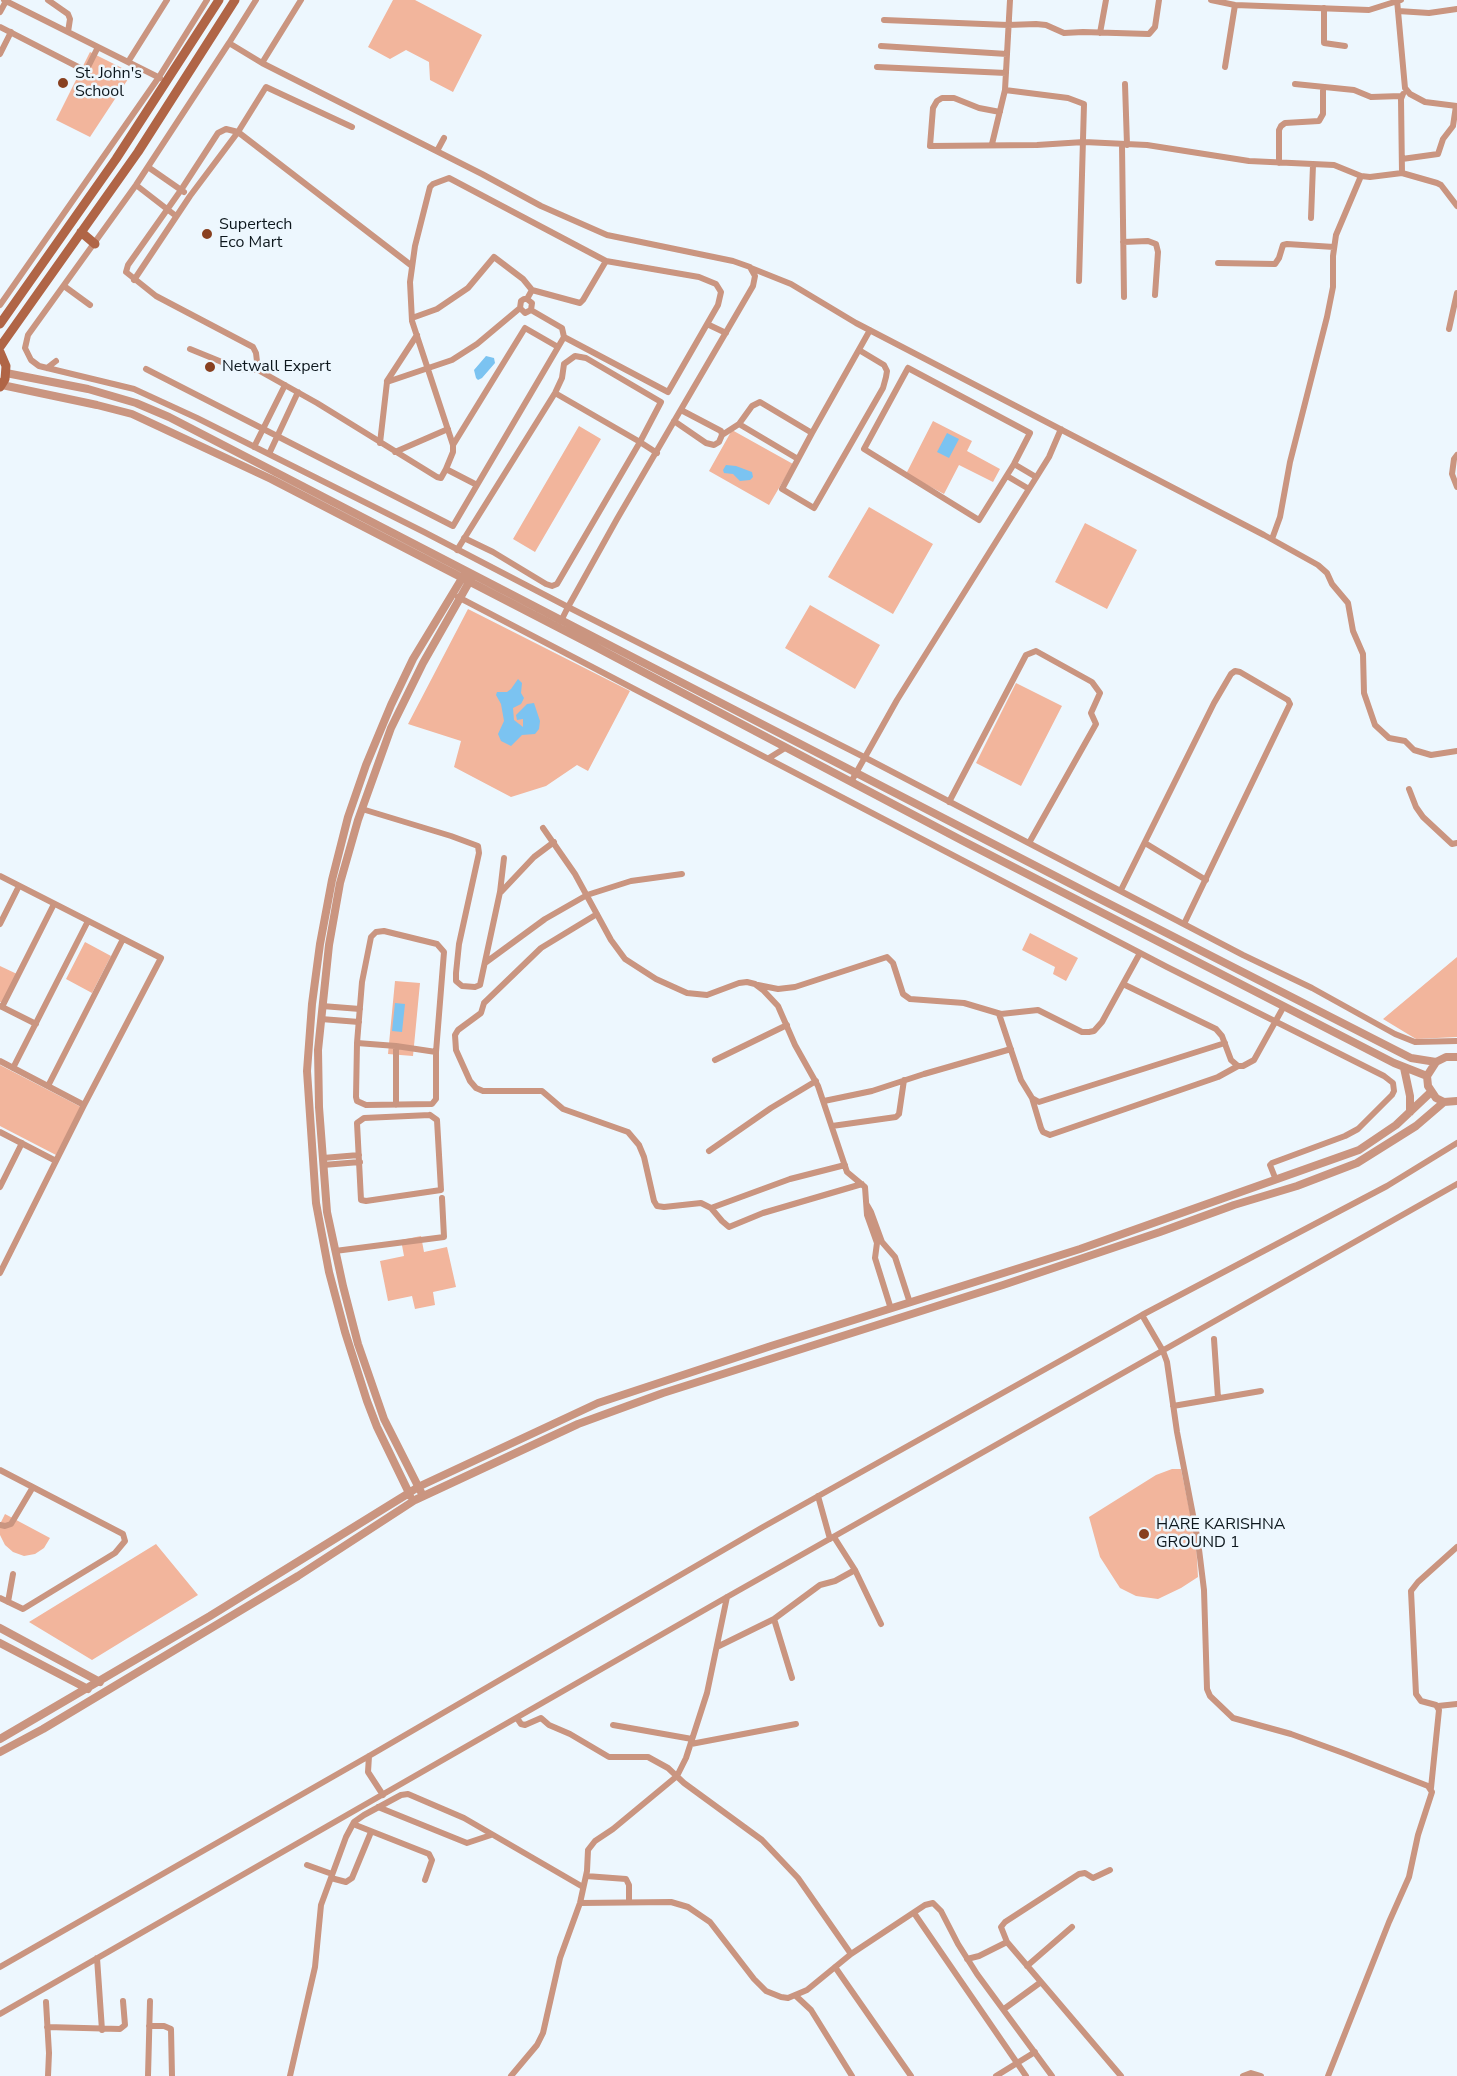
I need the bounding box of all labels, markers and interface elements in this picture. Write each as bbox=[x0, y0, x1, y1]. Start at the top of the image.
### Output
place label: St. John's School bbox=[75, 64, 142, 102]
marker: St. John's School bbox=[56, 76, 70, 90]
place label: Supertech Eco Mart bbox=[219, 215, 292, 253]
marker: Supertech Eco Mart bbox=[200, 227, 214, 241]
place label: Netwall Expert bbox=[222, 357, 331, 377]
marker: Netwall Expert bbox=[203, 360, 217, 374]
place label: HARE KARISHNA GROUND 1 bbox=[1156, 1515, 1286, 1553]
marker: HARE KARISHNA GROUND 1 bbox=[1137, 1527, 1151, 1541]

